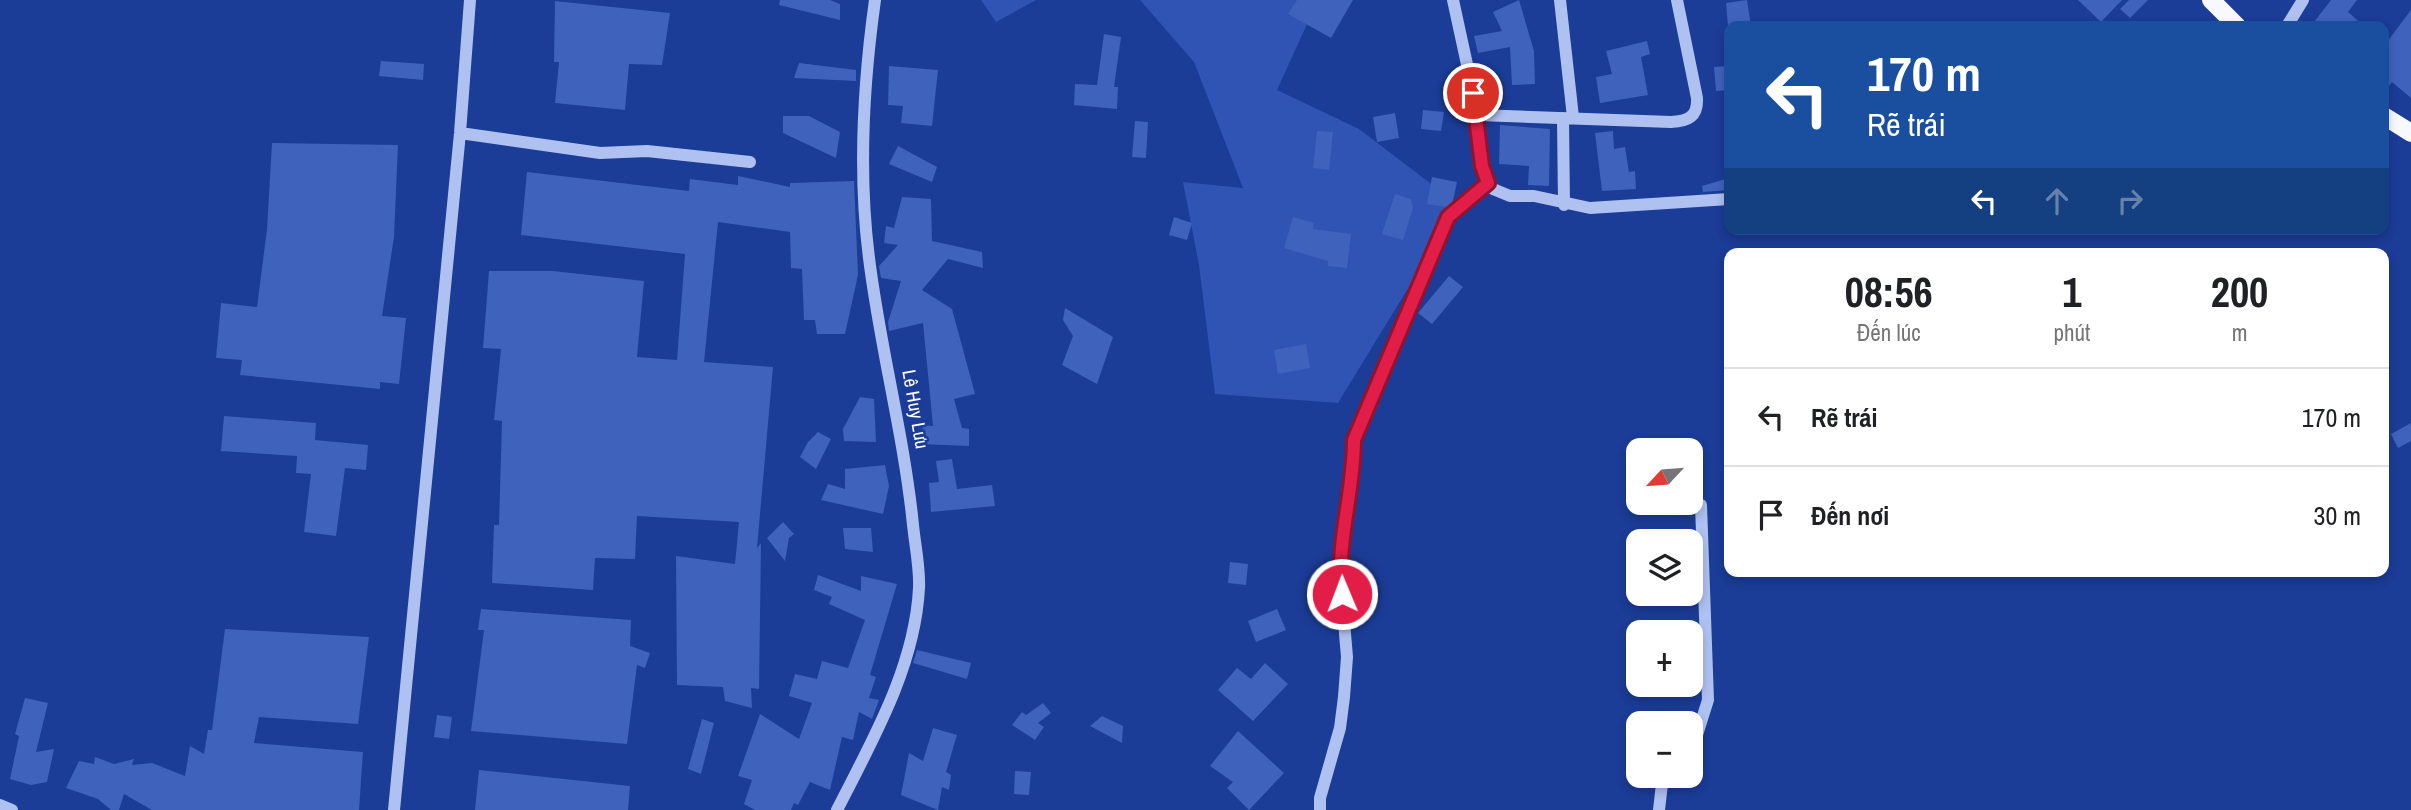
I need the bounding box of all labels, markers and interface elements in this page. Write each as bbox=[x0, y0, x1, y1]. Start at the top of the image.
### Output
text: 170 m bbox=[1867, 40, 1981, 106]
icon: left bbox=[1752, 49, 1843, 140]
pin bbox=[1443, 63, 1503, 123]
icon: arrive bbox=[1454, 74, 1492, 112]
text: Rẽ trái bbox=[1867, 103, 1946, 146]
icon: left bbox=[1965, 182, 2003, 220]
icon: ahead bbox=[2038, 182, 2076, 220]
icon: right bbox=[2111, 182, 2149, 220]
text: 08:56 bbox=[1845, 264, 1933, 320]
text: 1 bbox=[2062, 264, 2081, 320]
text: 200 bbox=[2211, 264, 2268, 320]
text: Đến lúc bbox=[1857, 317, 1921, 348]
text: phút bbox=[2053, 317, 2090, 348]
text: m bbox=[2232, 317, 2247, 348]
street label: Lê Huy Lưu bbox=[896, 368, 936, 450]
icon: left bbox=[1752, 398, 1790, 436]
text: Rẽ trái bbox=[1811, 400, 1877, 435]
text: 170 m bbox=[2302, 400, 2361, 435]
north arrow bbox=[1626, 438, 1703, 514]
map controls bbox=[1626, 438, 1703, 788]
icon: arrive bbox=[1752, 496, 1790, 534]
text: Đến nơi bbox=[1811, 498, 1889, 533]
text: 30 m bbox=[2314, 498, 2361, 533]
button: layers bbox=[1626, 529, 1703, 606]
position arrow bbox=[1305, 557, 1379, 631]
button: + bbox=[1626, 620, 1703, 697]
button: − bbox=[1626, 711, 1703, 788]

